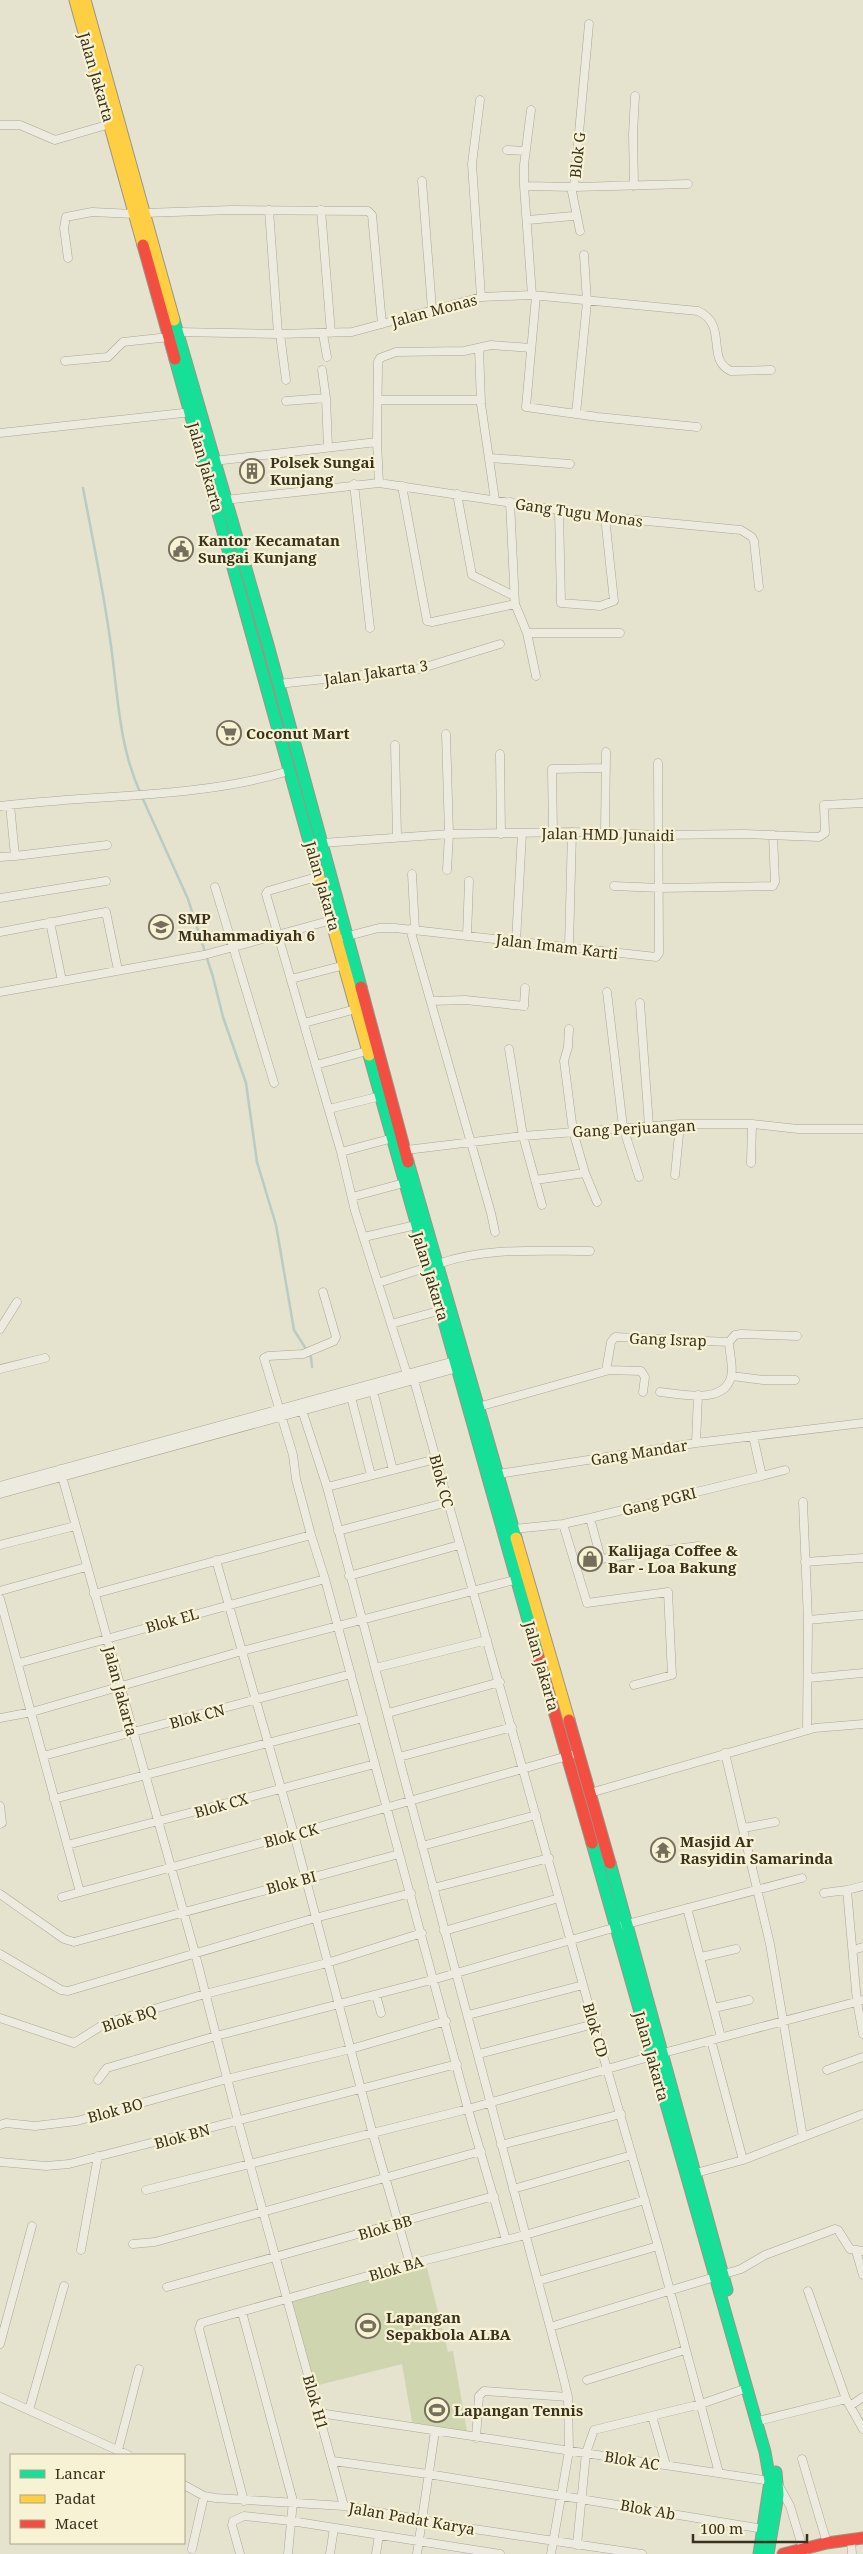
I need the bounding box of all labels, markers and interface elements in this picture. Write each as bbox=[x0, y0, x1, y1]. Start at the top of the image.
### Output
street label: Jalan Jakarta bbox=[74, 29, 119, 124]
street label: Blok G bbox=[565, 131, 589, 179]
street label: Jalan Monas bbox=[388, 289, 479, 331]
street label: Jalan Jakarta bbox=[183, 419, 228, 514]
place label: Polsek Sungai Kunjang bbox=[270, 452, 375, 489]
building icon: Polsek Sungai Kunjang bbox=[239, 458, 265, 484]
street label: Gang Tugu Monas bbox=[514, 493, 644, 531]
place label: Kantor Kecamatan Sungai Kunjang bbox=[198, 530, 340, 567]
public building icon: Kantor Kecamatan Sungai Kunjang bbox=[168, 536, 194, 562]
street label: Jalan Jakarta 3 bbox=[322, 655, 429, 689]
supermarket icon: Coconut Mart bbox=[216, 720, 242, 746]
place label: Coconut Mart bbox=[246, 723, 350, 743]
street label: Jalan HMD Junaidi bbox=[540, 823, 675, 845]
street label: Jalan Jakarta bbox=[300, 838, 345, 933]
place label: SMP Muhammadiyah 6 bbox=[178, 908, 315, 945]
school or university icon: SMP Muhammadiyah 6 bbox=[148, 914, 174, 940]
street label: Jalan Imam Karti bbox=[494, 928, 619, 963]
street label: Gang Perjuangan bbox=[572, 1115, 696, 1141]
street label: Jalan Jakarta bbox=[408, 1228, 454, 1323]
street label: Gang Israp bbox=[629, 1328, 707, 1350]
street label: Gang Mandar bbox=[589, 1434, 689, 1470]
street label: Blok CC bbox=[425, 1452, 459, 1510]
street label: Gang PGRI bbox=[620, 1482, 698, 1520]
place label: Kalijaga Coffee & Bar - Loa Bakung bbox=[608, 1540, 738, 1577]
shop icon: Kalijaga Coffee & Bar - Loa Bakung bbox=[577, 1546, 603, 1572]
street label: Blok EL bbox=[143, 1603, 201, 1637]
street label: Jalan Jakarta bbox=[519, 1618, 564, 1713]
street label: Jalan Jakarta bbox=[99, 1643, 143, 1738]
street label: Blok CN bbox=[167, 1699, 227, 1733]
street label: Blok CX bbox=[192, 1788, 250, 1822]
street label: Blok CK bbox=[262, 1818, 321, 1852]
place label: Masjid Ar Rasyidin Samarinda bbox=[680, 1831, 833, 1868]
temple icon: Masjid Ar Rasyidin Samarinda bbox=[650, 1837, 676, 1863]
street label: Blok BI bbox=[264, 1866, 318, 1898]
street label: Blok BQ bbox=[99, 2000, 159, 2036]
street label: Blok CD bbox=[579, 2000, 613, 2060]
street label: Jalan Jakarta bbox=[629, 2008, 674, 2103]
street label: Blok BO bbox=[85, 2093, 145, 2127]
street label: Blok BN bbox=[152, 2119, 213, 2153]
street label: Blok BB bbox=[356, 2210, 414, 2244]
street label: Blok BA bbox=[366, 2251, 426, 2285]
place label: Lapangan Sepakbola ALBA bbox=[386, 2307, 512, 2344]
sports icon: Lapangan Sepakbola ALBA bbox=[355, 2313, 381, 2339]
street label: Blok H1 bbox=[299, 2372, 333, 2432]
sports icon: Lapangan Tennis bbox=[424, 2397, 450, 2423]
place label: Lapangan Tennis bbox=[454, 2400, 583, 2420]
street label: Blok AC bbox=[603, 2446, 661, 2474]
legend bbox=[10, 2454, 185, 2544]
text: Lancar bbox=[55, 2463, 105, 2483]
text: Padat bbox=[55, 2488, 95, 2508]
street label: Blok Ab bbox=[619, 2494, 677, 2524]
street label: Jalan Padat Karya bbox=[346, 2497, 477, 2539]
scale bar bbox=[693, 2512, 807, 2544]
text: Macet bbox=[55, 2513, 98, 2533]
text: 100 m bbox=[700, 2518, 743, 2538]

